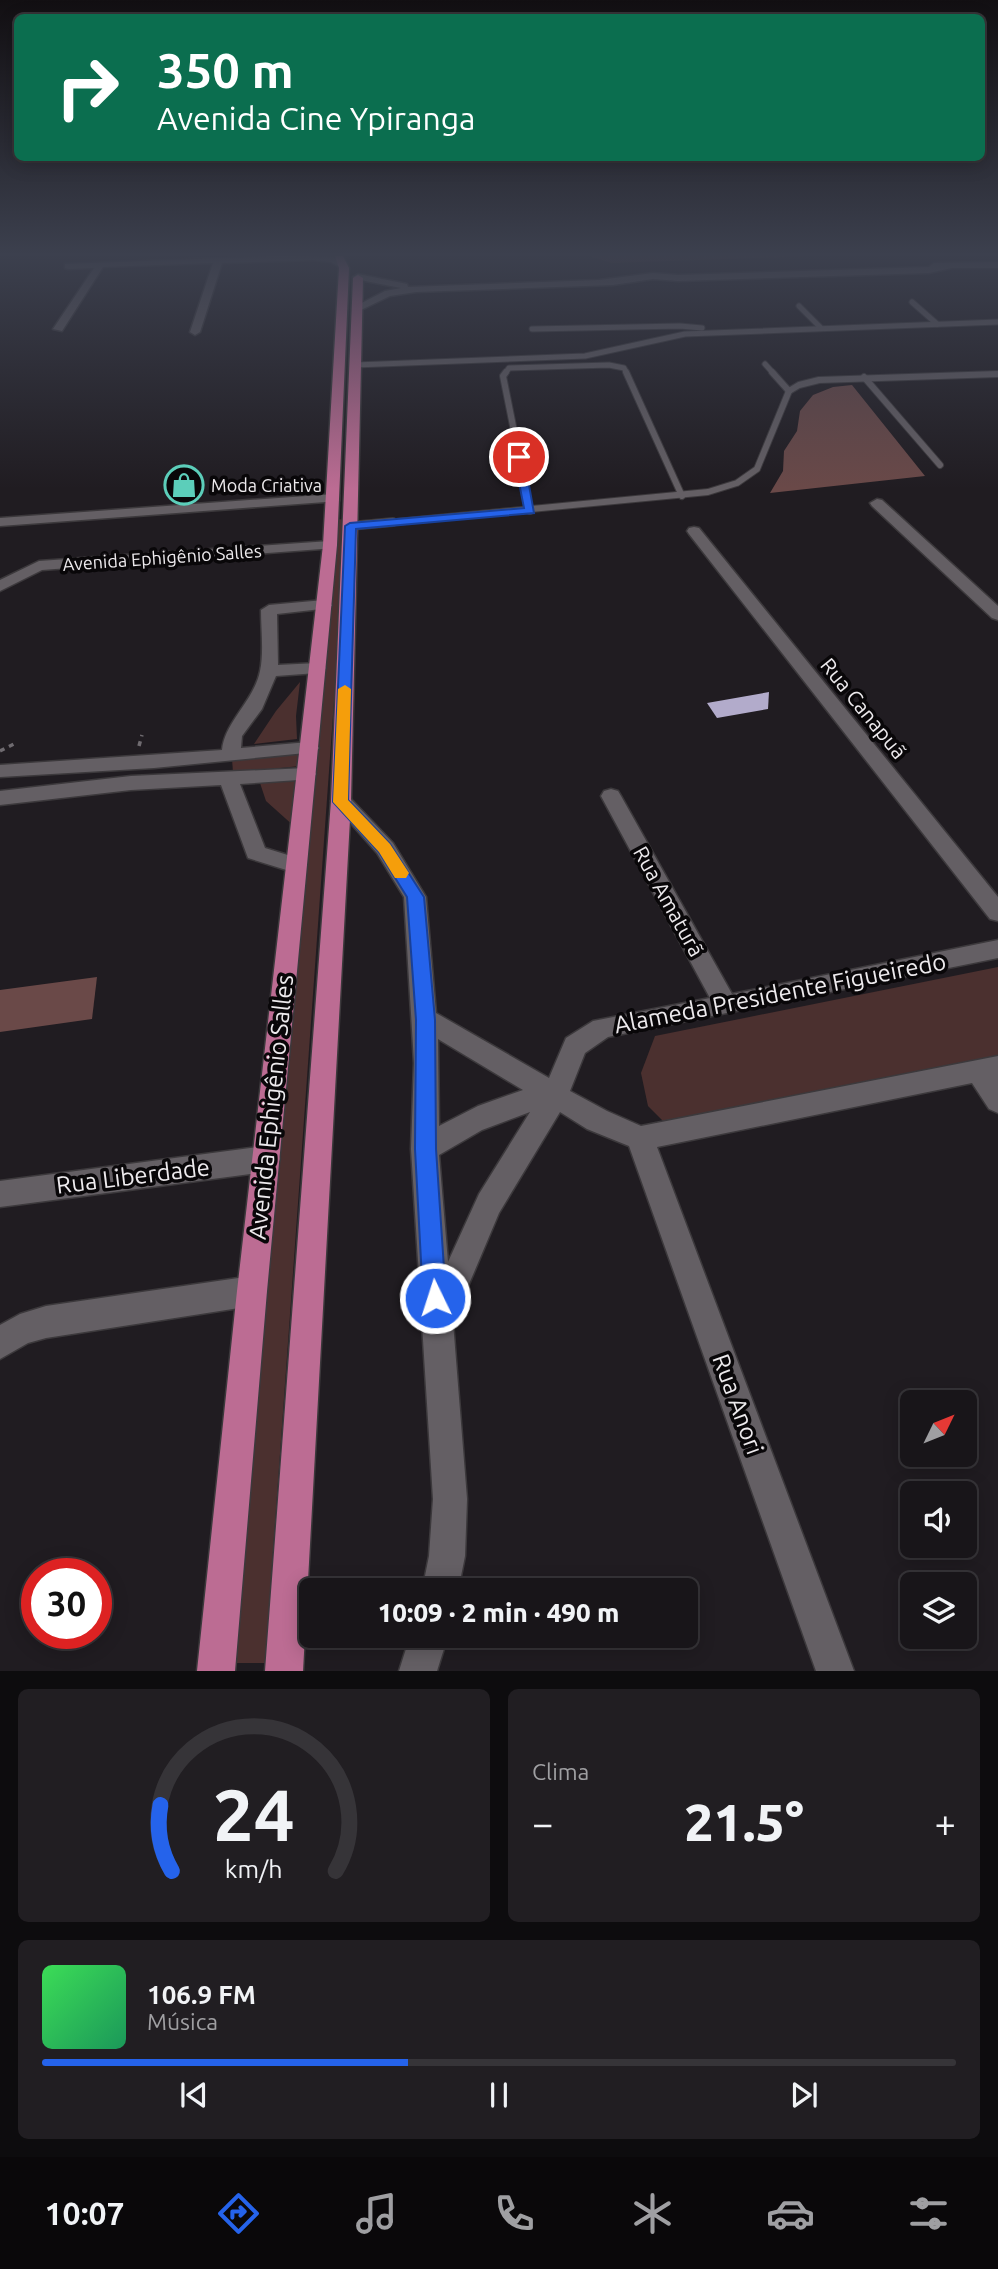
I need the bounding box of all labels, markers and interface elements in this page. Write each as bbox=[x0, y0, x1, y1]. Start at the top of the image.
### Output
icon: right bbox=[42, 42, 133, 133]
text: 350 m bbox=[157, 42, 294, 97]
text: Avenida Cine Ypiranga bbox=[157, 100, 476, 136]
pin bbox=[489, 427, 549, 487]
icon: arrive bbox=[500, 438, 538, 476]
shop icon: Moda Criativa bbox=[163, 464, 205, 506]
place label: Moda Criativa bbox=[211, 475, 322, 495]
street label: Avenida Ephigênio Salles bbox=[62, 540, 262, 574]
street label: Rua Canapuã bbox=[816, 653, 912, 763]
street label: Rua Amaturã bbox=[629, 842, 709, 960]
street label: Alameda Presidente Figueiredo bbox=[612, 948, 948, 1038]
street label: Avenida Ephigênio Salles bbox=[244, 973, 298, 1241]
street label: Rua Liberdade bbox=[55, 1153, 211, 1199]
position arrow bbox=[398, 1261, 472, 1335]
street label: Rua Anori bbox=[707, 1350, 769, 1458]
north arrow bbox=[900, 1390, 976, 1466]
map controls bbox=[900, 1390, 977, 1649]
button: sound bbox=[900, 1481, 977, 1558]
speed limit sign: 30 bbox=[21, 1558, 112, 1649]
button: layers bbox=[900, 1572, 977, 1649]
text: 10:09 · 2 min · 490 m bbox=[378, 1598, 619, 1627]
text: Clima bbox=[532, 1759, 589, 1784]
text: 24 bbox=[213, 1774, 295, 1856]
text: 21.5° bbox=[684, 1793, 804, 1851]
text: − bbox=[532, 1802, 553, 1844]
text: + bbox=[935, 1802, 956, 1844]
text: km/h bbox=[225, 1855, 283, 1883]
text: 106.9 FM bbox=[147, 1980, 256, 2009]
text: Música bbox=[147, 2009, 218, 2034]
icon: previous bbox=[175, 2076, 213, 2114]
icon: pause bbox=[480, 2076, 518, 2114]
icon: next bbox=[785, 2076, 823, 2114]
icon: directions bbox=[214, 2189, 263, 2238]
icon: music bbox=[352, 2189, 401, 2238]
icon: phone bbox=[490, 2189, 539, 2238]
icon: climate bbox=[628, 2189, 677, 2238]
icon: car bbox=[766, 2189, 815, 2238]
icon: filters bbox=[904, 2189, 953, 2238]
text: 10:07 bbox=[45, 2195, 125, 2231]

